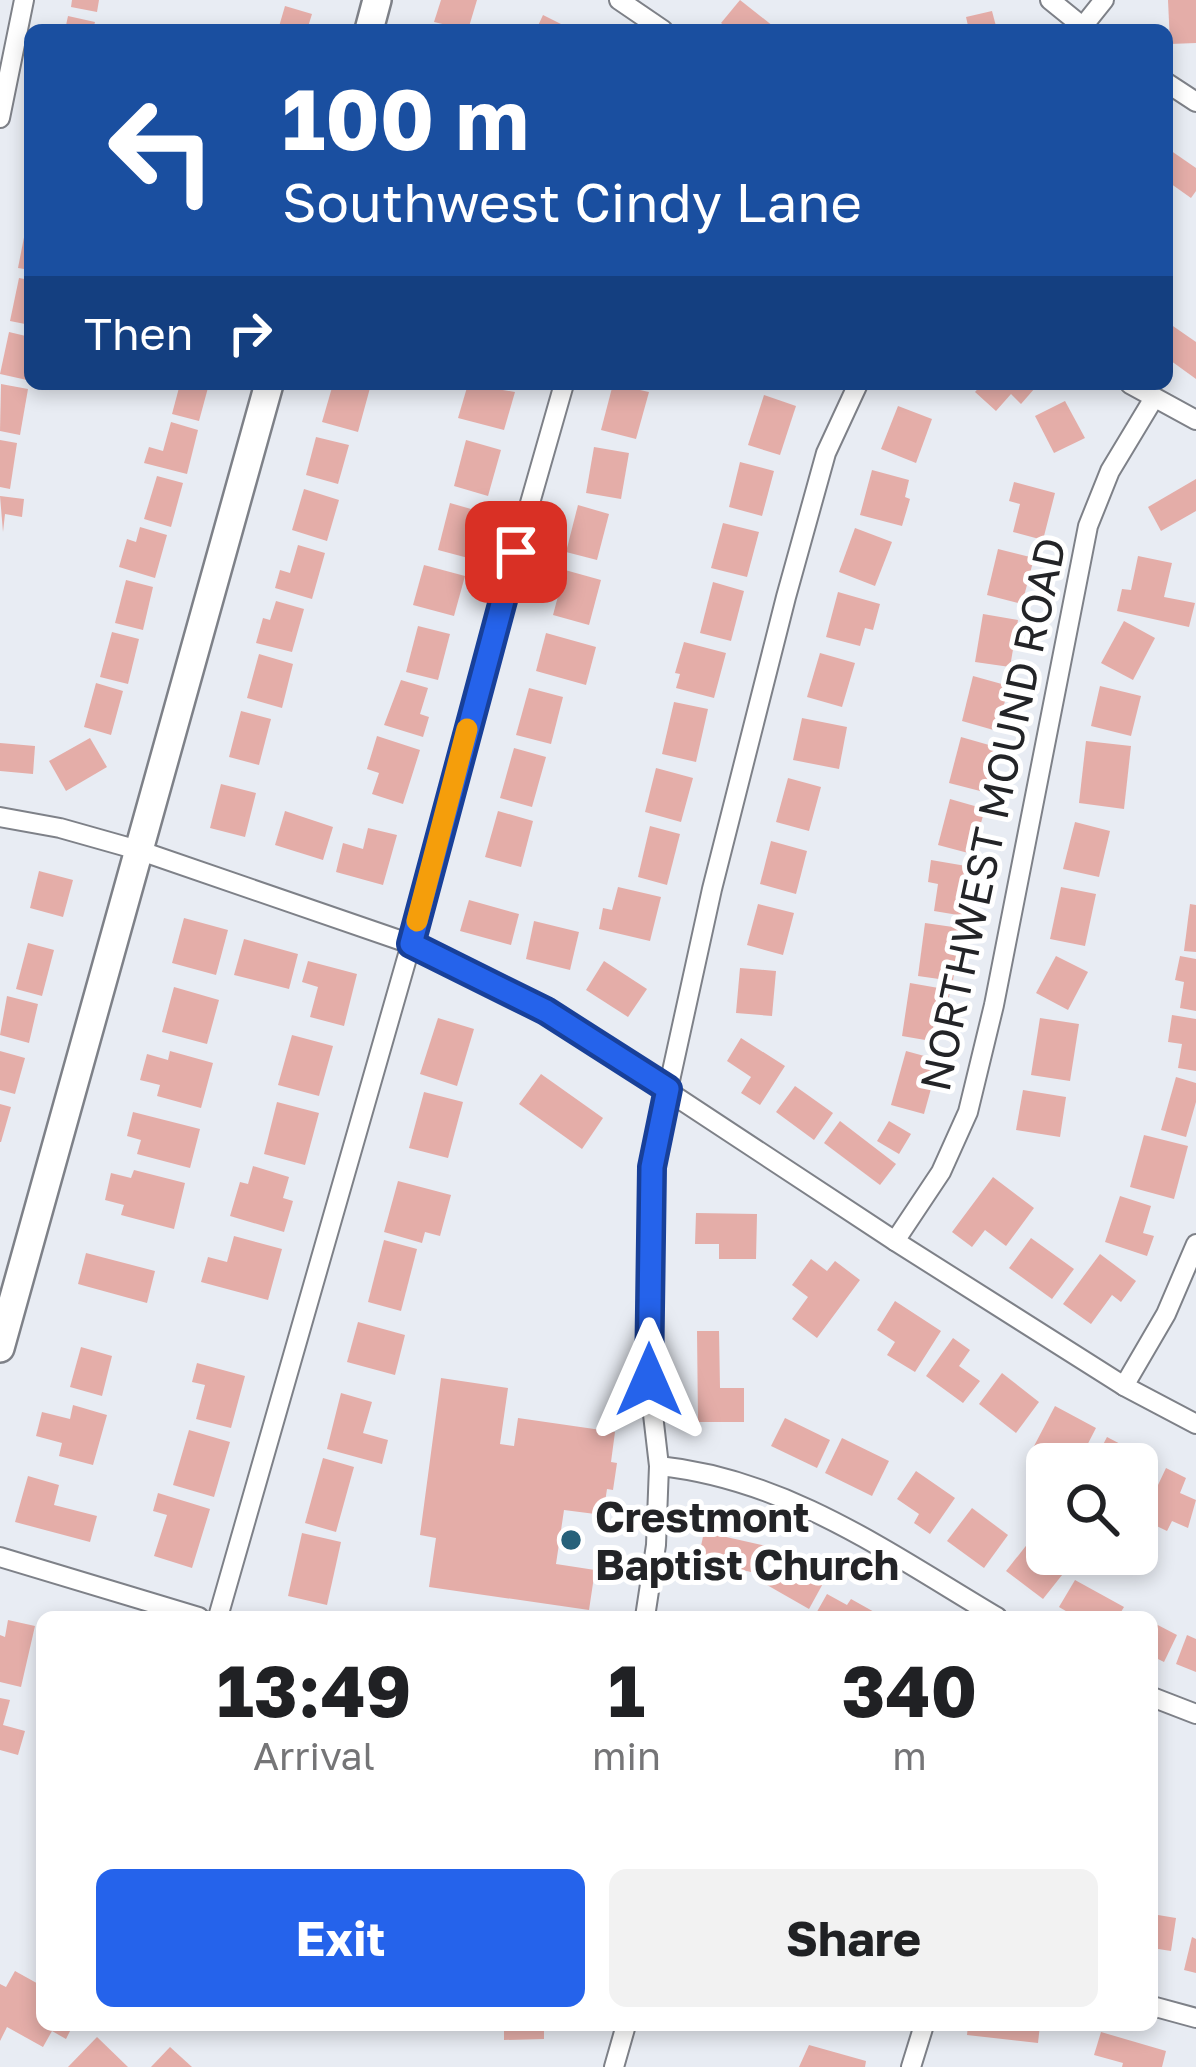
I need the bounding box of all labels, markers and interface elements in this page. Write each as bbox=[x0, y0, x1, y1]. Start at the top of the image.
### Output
text: 100 m bbox=[282, 68, 529, 168]
icon: left bbox=[84, 72, 240, 228]
text: Southwest Cindy Lane bbox=[282, 169, 862, 234]
icon: right bbox=[217, 300, 283, 366]
text: Then bbox=[84, 306, 193, 360]
pin bbox=[465, 501, 567, 603]
icon: arrive bbox=[483, 519, 549, 585]
street label: NORTHWEST MOUND ROAD bbox=[909, 533, 1075, 1095]
position arrow bbox=[586, 1317, 712, 1443]
map controls bbox=[1026, 1443, 1158, 1575]
button: search bbox=[1026, 1443, 1158, 1575]
place label: Crestmont Baptist Church bbox=[595, 1491, 899, 1589]
marker: Crestmont Baptist Church bbox=[558, 1527, 584, 1553]
text: 13:49 bbox=[217, 1646, 411, 1733]
text: 1 bbox=[608, 1646, 645, 1733]
text: 340 bbox=[842, 1646, 977, 1733]
text: Arrival bbox=[253, 1732, 375, 1779]
text: min bbox=[592, 1732, 661, 1779]
text: m bbox=[892, 1732, 927, 1779]
button: Exit bbox=[96, 1869, 585, 2007]
button: Share bbox=[609, 1869, 1098, 2007]

